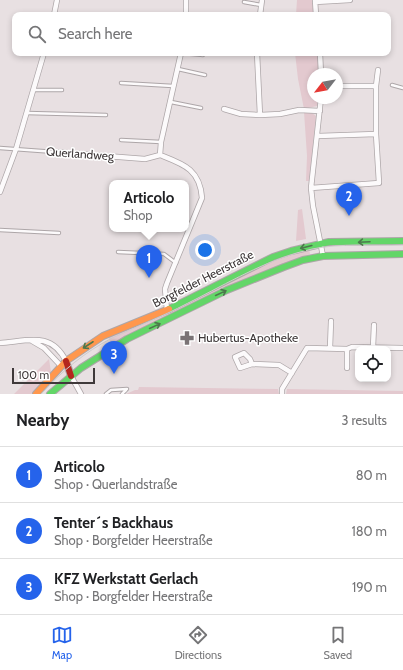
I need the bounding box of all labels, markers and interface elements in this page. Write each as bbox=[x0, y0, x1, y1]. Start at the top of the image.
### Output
search box bbox=[12, 12, 391, 56]
icon: search bbox=[26, 23, 48, 45]
text: Search here bbox=[58, 25, 133, 43]
north arrow bbox=[307, 68, 343, 104]
street label: Querlandweg bbox=[46, 144, 116, 163]
popup bbox=[109, 180, 189, 232]
pin: 2 bbox=[336, 183, 362, 216]
text: Articolo bbox=[124, 189, 174, 207]
text: Shop bbox=[124, 207, 153, 223]
one-way arrow bbox=[358, 238, 371, 245]
your location bbox=[195, 240, 215, 260]
one-way arrow bbox=[300, 244, 313, 251]
pin: 1 bbox=[136, 245, 162, 278]
street label: Borgfelder Heerstraße bbox=[150, 247, 256, 311]
one-way arrow bbox=[215, 289, 227, 296]
one-way arrow bbox=[149, 322, 161, 329]
pharmacy icon: Hubertus-Apotheke bbox=[179, 330, 195, 346]
place label: Hubertus-Apotheke bbox=[198, 330, 298, 345]
one-way arrow bbox=[83, 341, 94, 349]
pin: 3 bbox=[101, 341, 127, 374]
map controls bbox=[355, 346, 391, 382]
button: locate bbox=[355, 346, 391, 382]
scale bar bbox=[12, 366, 95, 385]
text: 100 m bbox=[18, 368, 49, 382]
text: Nearby bbox=[16, 410, 69, 430]
text: 3 results bbox=[341, 412, 387, 428]
text: Articolo bbox=[54, 458, 105, 476]
text: 1 bbox=[27, 467, 31, 483]
text: 80 m bbox=[356, 467, 387, 483]
text: Shop · Querlandstraße bbox=[54, 476, 177, 492]
text: Tenter´s Backhaus bbox=[54, 514, 173, 532]
text: 2 bbox=[26, 523, 32, 539]
text: 180 m bbox=[351, 523, 387, 539]
text: Shop · Borgfelder Heerstraße bbox=[54, 532, 213, 548]
text: KFZ Werkstatt Gerlach bbox=[54, 570, 198, 588]
text: 3 bbox=[25, 579, 33, 595]
text: 190 m bbox=[352, 579, 387, 595]
text: Shop · Borgfelder Heerstraße bbox=[54, 588, 213, 604]
tab: Map bbox=[51, 624, 73, 662]
tab: Directions bbox=[175, 624, 222, 662]
tab: Saved bbox=[324, 624, 352, 662]

